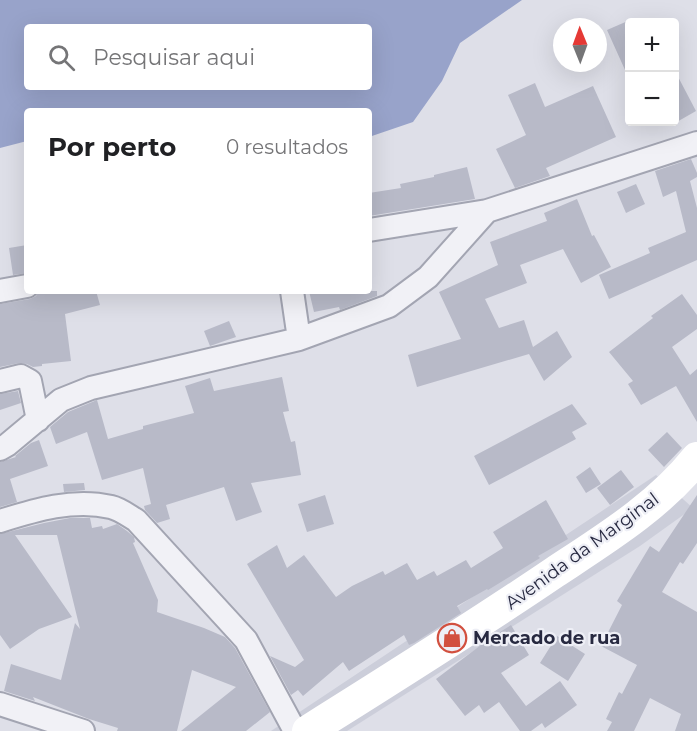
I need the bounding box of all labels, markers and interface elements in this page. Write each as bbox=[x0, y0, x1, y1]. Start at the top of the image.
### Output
north arrow bbox=[553, 18, 607, 72]
map controls bbox=[625, 18, 679, 126]
button: + bbox=[625, 18, 679, 72]
search box bbox=[24, 24, 372, 90]
icon: search bbox=[45, 41, 78, 74]
text: Pesquisar aqui bbox=[93, 44, 255, 71]
button: − bbox=[625, 72, 679, 126]
text: Por perto bbox=[48, 131, 176, 163]
text: 0 resultados bbox=[226, 135, 348, 159]
street label: Avenida da Marginal bbox=[501, 488, 663, 614]
shop icon: Mercado de rua bbox=[436, 622, 468, 654]
place label: Mercado de rua bbox=[473, 627, 620, 649]

